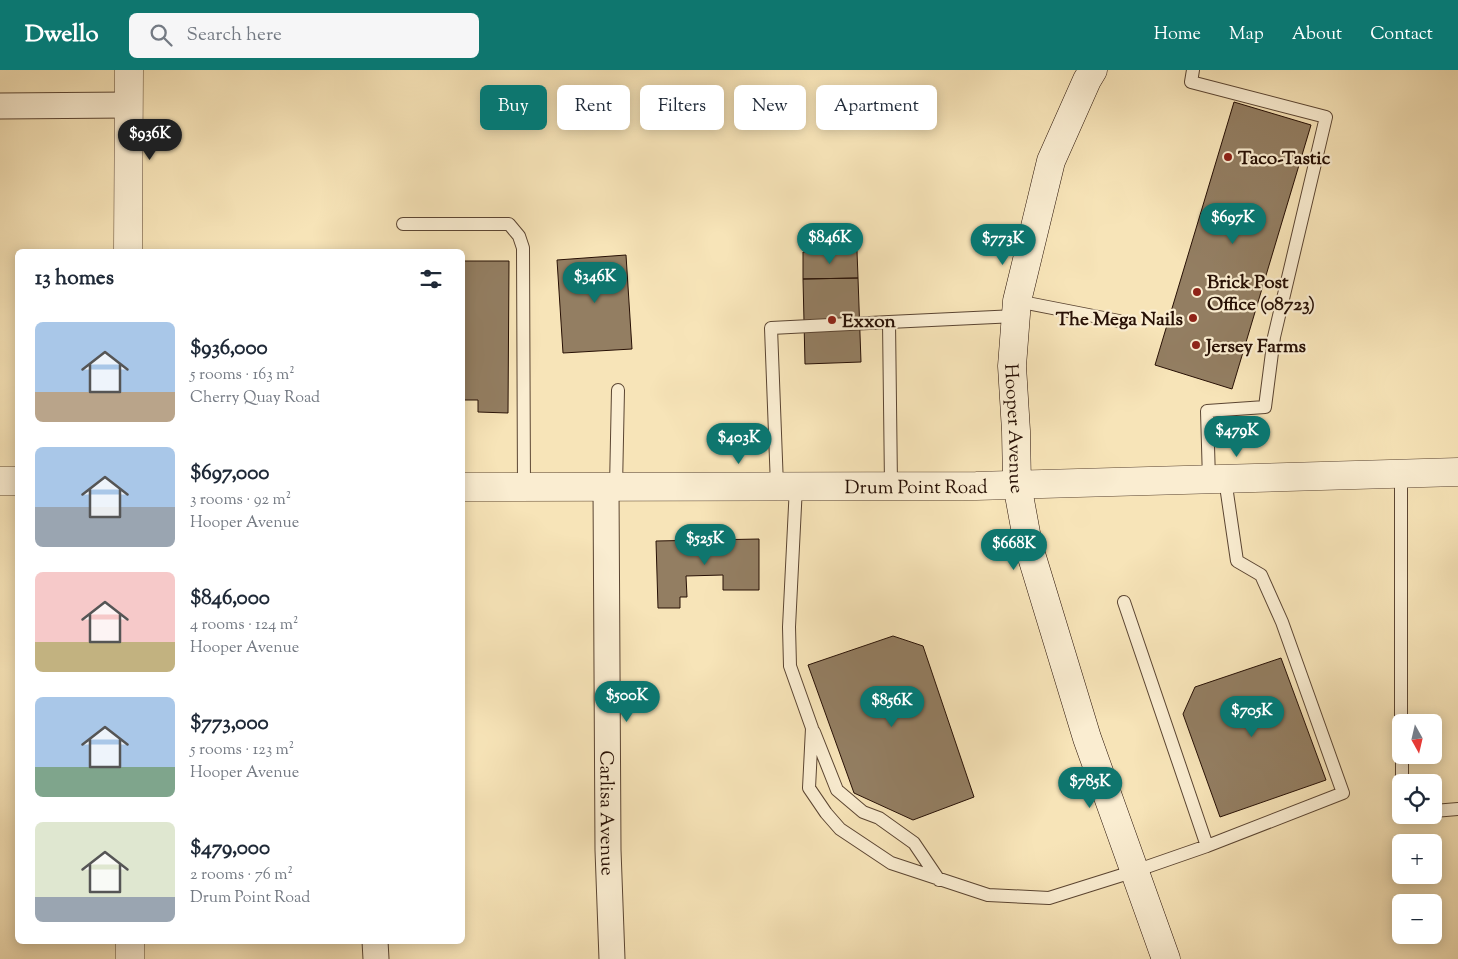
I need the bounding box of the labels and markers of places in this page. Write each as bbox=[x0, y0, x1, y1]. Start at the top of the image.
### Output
pin: $936K bbox=[115, 118, 185, 161]
place label: Taco-Tastic bbox=[1238, 146, 1331, 173]
marker: Taco-Tastic bbox=[1222, 151, 1234, 163]
pin: $697K bbox=[1198, 202, 1268, 245]
pin: $846K bbox=[795, 222, 865, 265]
pin: $773K bbox=[968, 224, 1038, 266]
pin: $346K bbox=[560, 262, 630, 304]
place label: Brick Post Office (08723) bbox=[1207, 270, 1315, 319]
marker: Brick Post Office (08723) bbox=[1191, 286, 1203, 298]
place label: The Mega Nails bbox=[1056, 307, 1184, 334]
place label: Exxon bbox=[842, 309, 897, 336]
marker: The Mega Nails bbox=[1187, 312, 1199, 324]
marker: Exxon bbox=[826, 314, 838, 326]
place label: Jersey Farms bbox=[1204, 334, 1307, 361]
marker: Jersey Farms bbox=[1190, 339, 1202, 351]
pin: $479K bbox=[1202, 416, 1272, 458]
pin: $403K bbox=[704, 422, 774, 465]
pin: $525K bbox=[670, 524, 740, 566]
pin: $668K bbox=[979, 528, 1049, 571]
pin: $500K bbox=[592, 680, 662, 723]
pin: $856K bbox=[857, 686, 927, 728]
pin: $705K bbox=[1217, 696, 1287, 738]
pin: $785K bbox=[1055, 766, 1125, 809]

